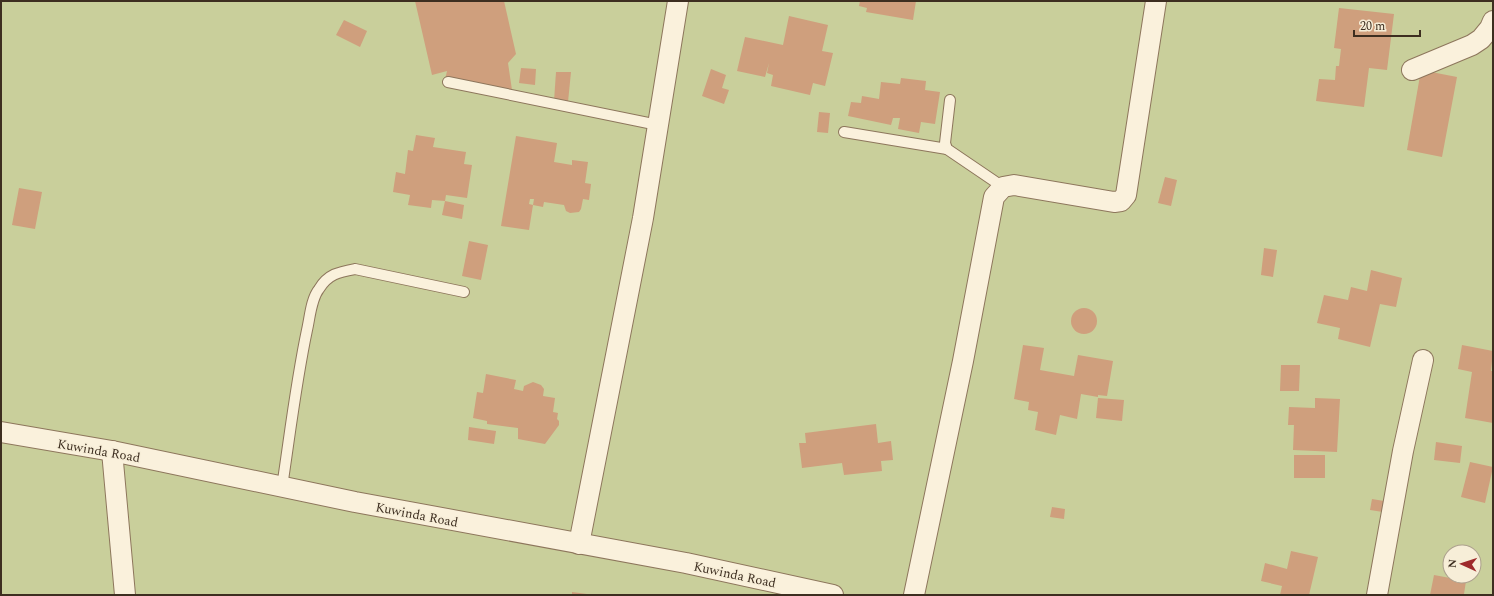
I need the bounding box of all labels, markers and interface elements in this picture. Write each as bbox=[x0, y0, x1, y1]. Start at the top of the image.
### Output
scale bar bbox=[1354, 12, 1420, 38]
text: 20 m bbox=[1360, 17, 1385, 36]
street label: Kuwinda Road bbox=[56, 434, 142, 468]
street label: Kuwinda Road bbox=[374, 497, 460, 533]
north arrow bbox=[1442, 544, 1482, 584]
street label: Kuwinda Road bbox=[692, 556, 778, 593]
text: N bbox=[1444, 559, 1461, 568]

